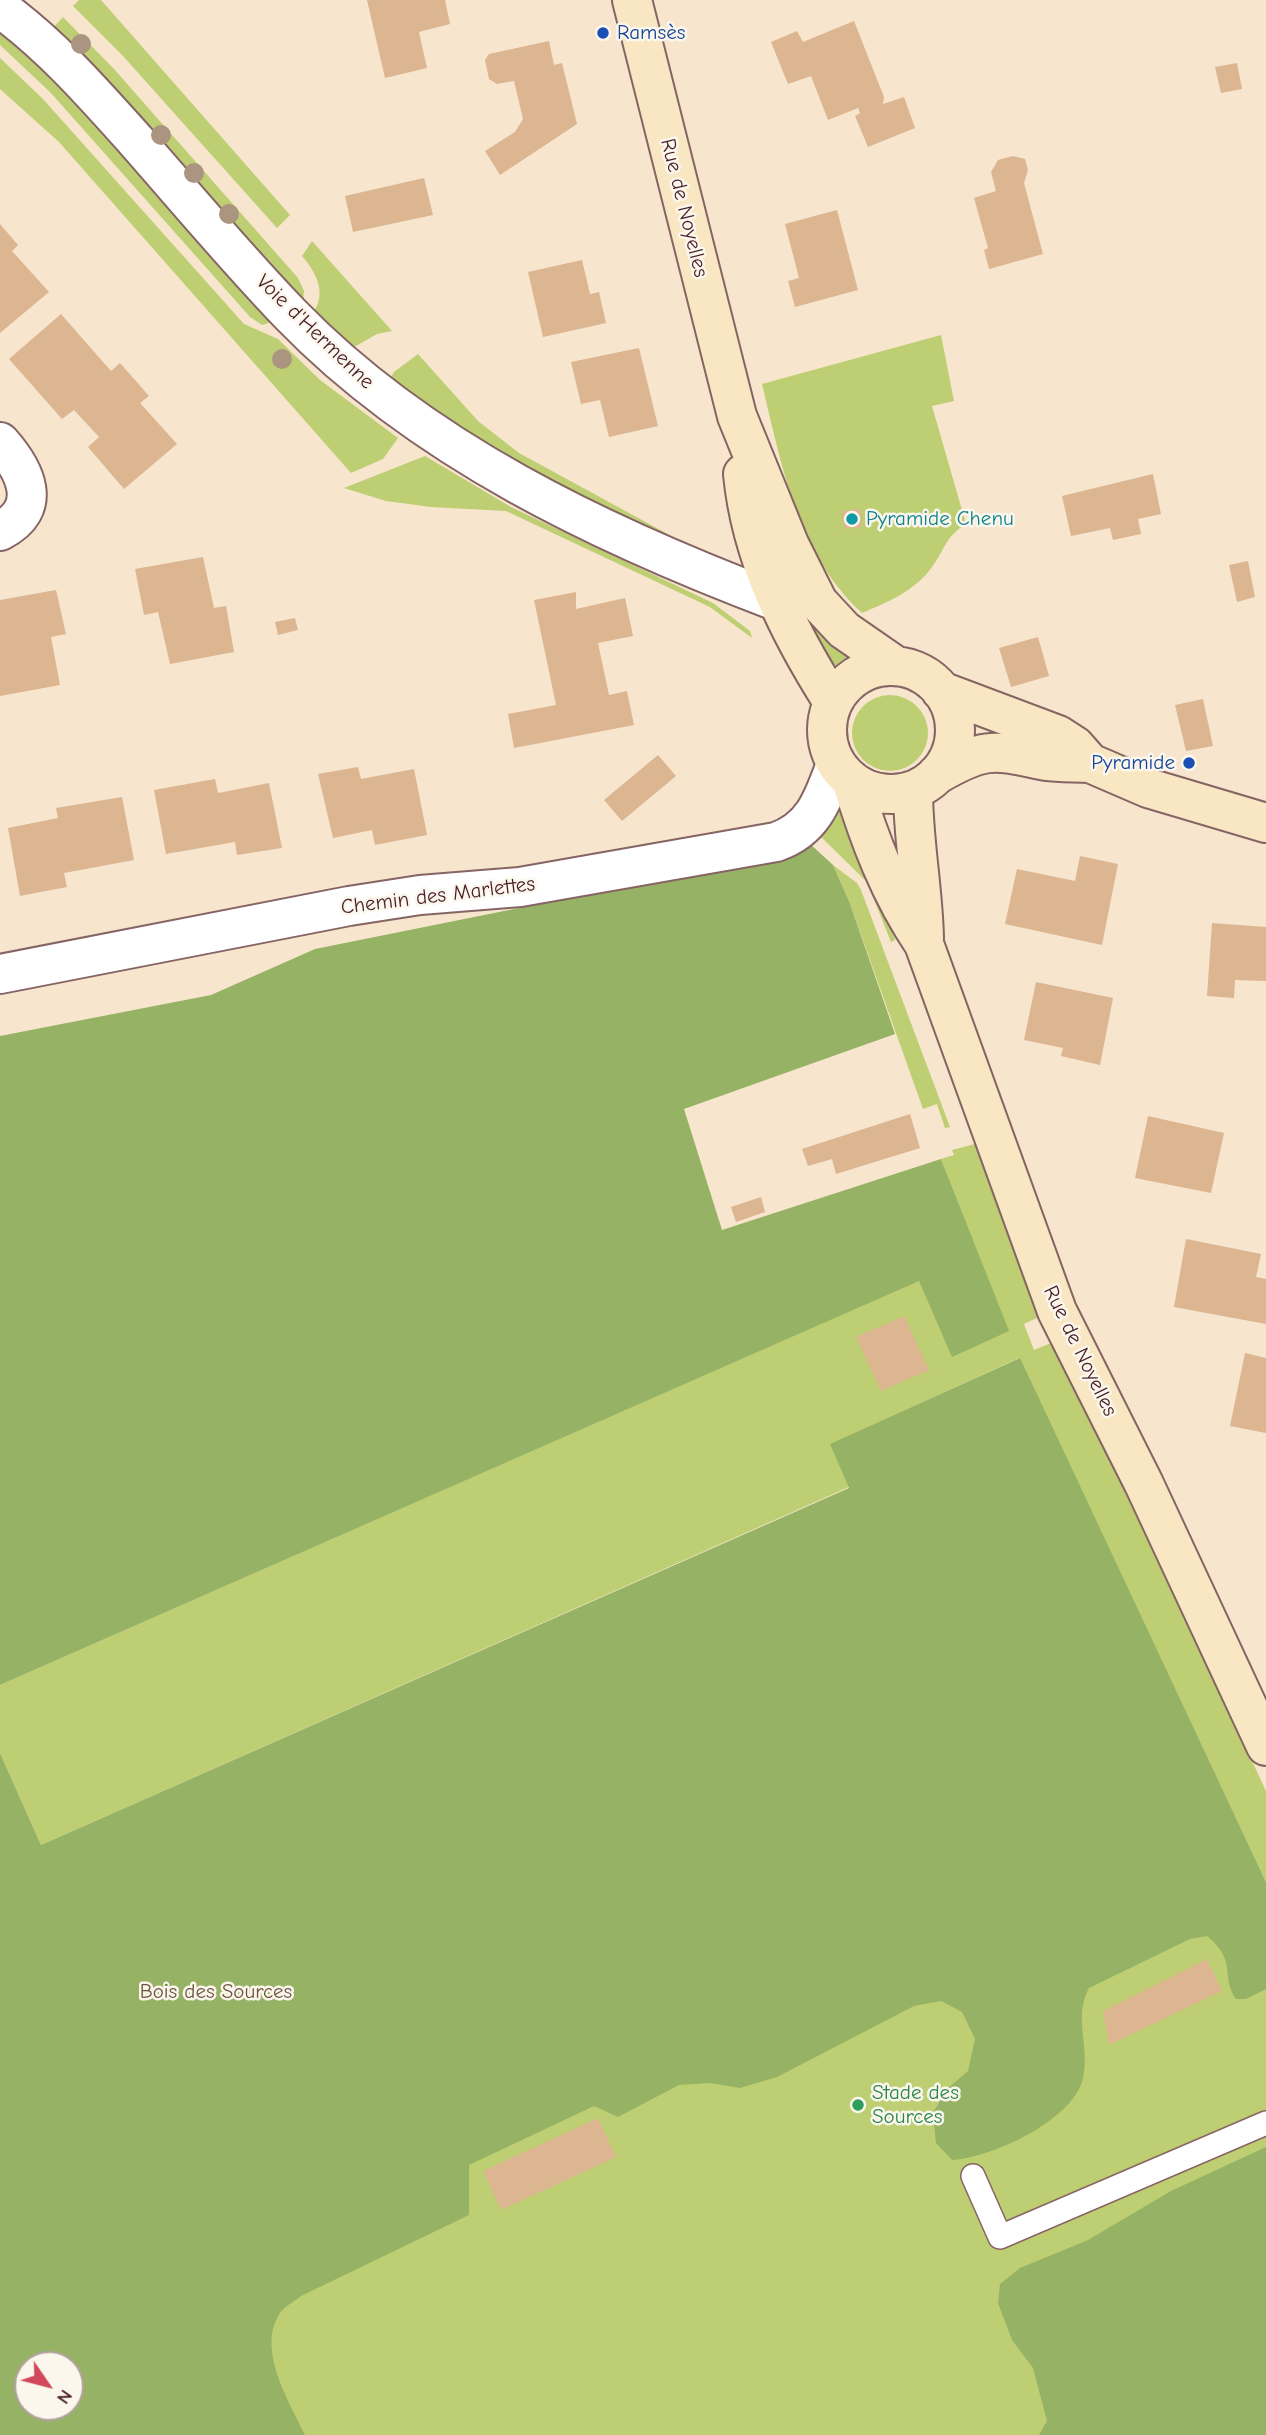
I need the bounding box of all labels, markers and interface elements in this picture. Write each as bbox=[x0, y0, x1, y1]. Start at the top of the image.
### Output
place label: Ramsès bbox=[617, 20, 685, 46]
marker: Ramsès bbox=[595, 25, 611, 41]
street label: Rue de Noyelles bbox=[655, 136, 713, 280]
street label: Voie d'Hermenne bbox=[251, 269, 379, 395]
place label: Pyramide Chenu bbox=[866, 506, 1014, 532]
marker: Pyramide Chenu bbox=[844, 511, 860, 527]
place label: Pyramide bbox=[1091, 750, 1175, 776]
marker: Pyramide bbox=[1181, 755, 1197, 771]
street label: Chemin des Marlettes bbox=[340, 872, 536, 920]
street label: Rue de Noyelles bbox=[1037, 1282, 1123, 1420]
park label: Bois des Sources bbox=[140, 1979, 292, 2005]
place label: Stade des Sources bbox=[872, 2080, 959, 2130]
marker: Stade des Sources bbox=[850, 2097, 866, 2113]
north arrow bbox=[14, 2351, 84, 2421]
text: N bbox=[52, 2386, 77, 2408]

